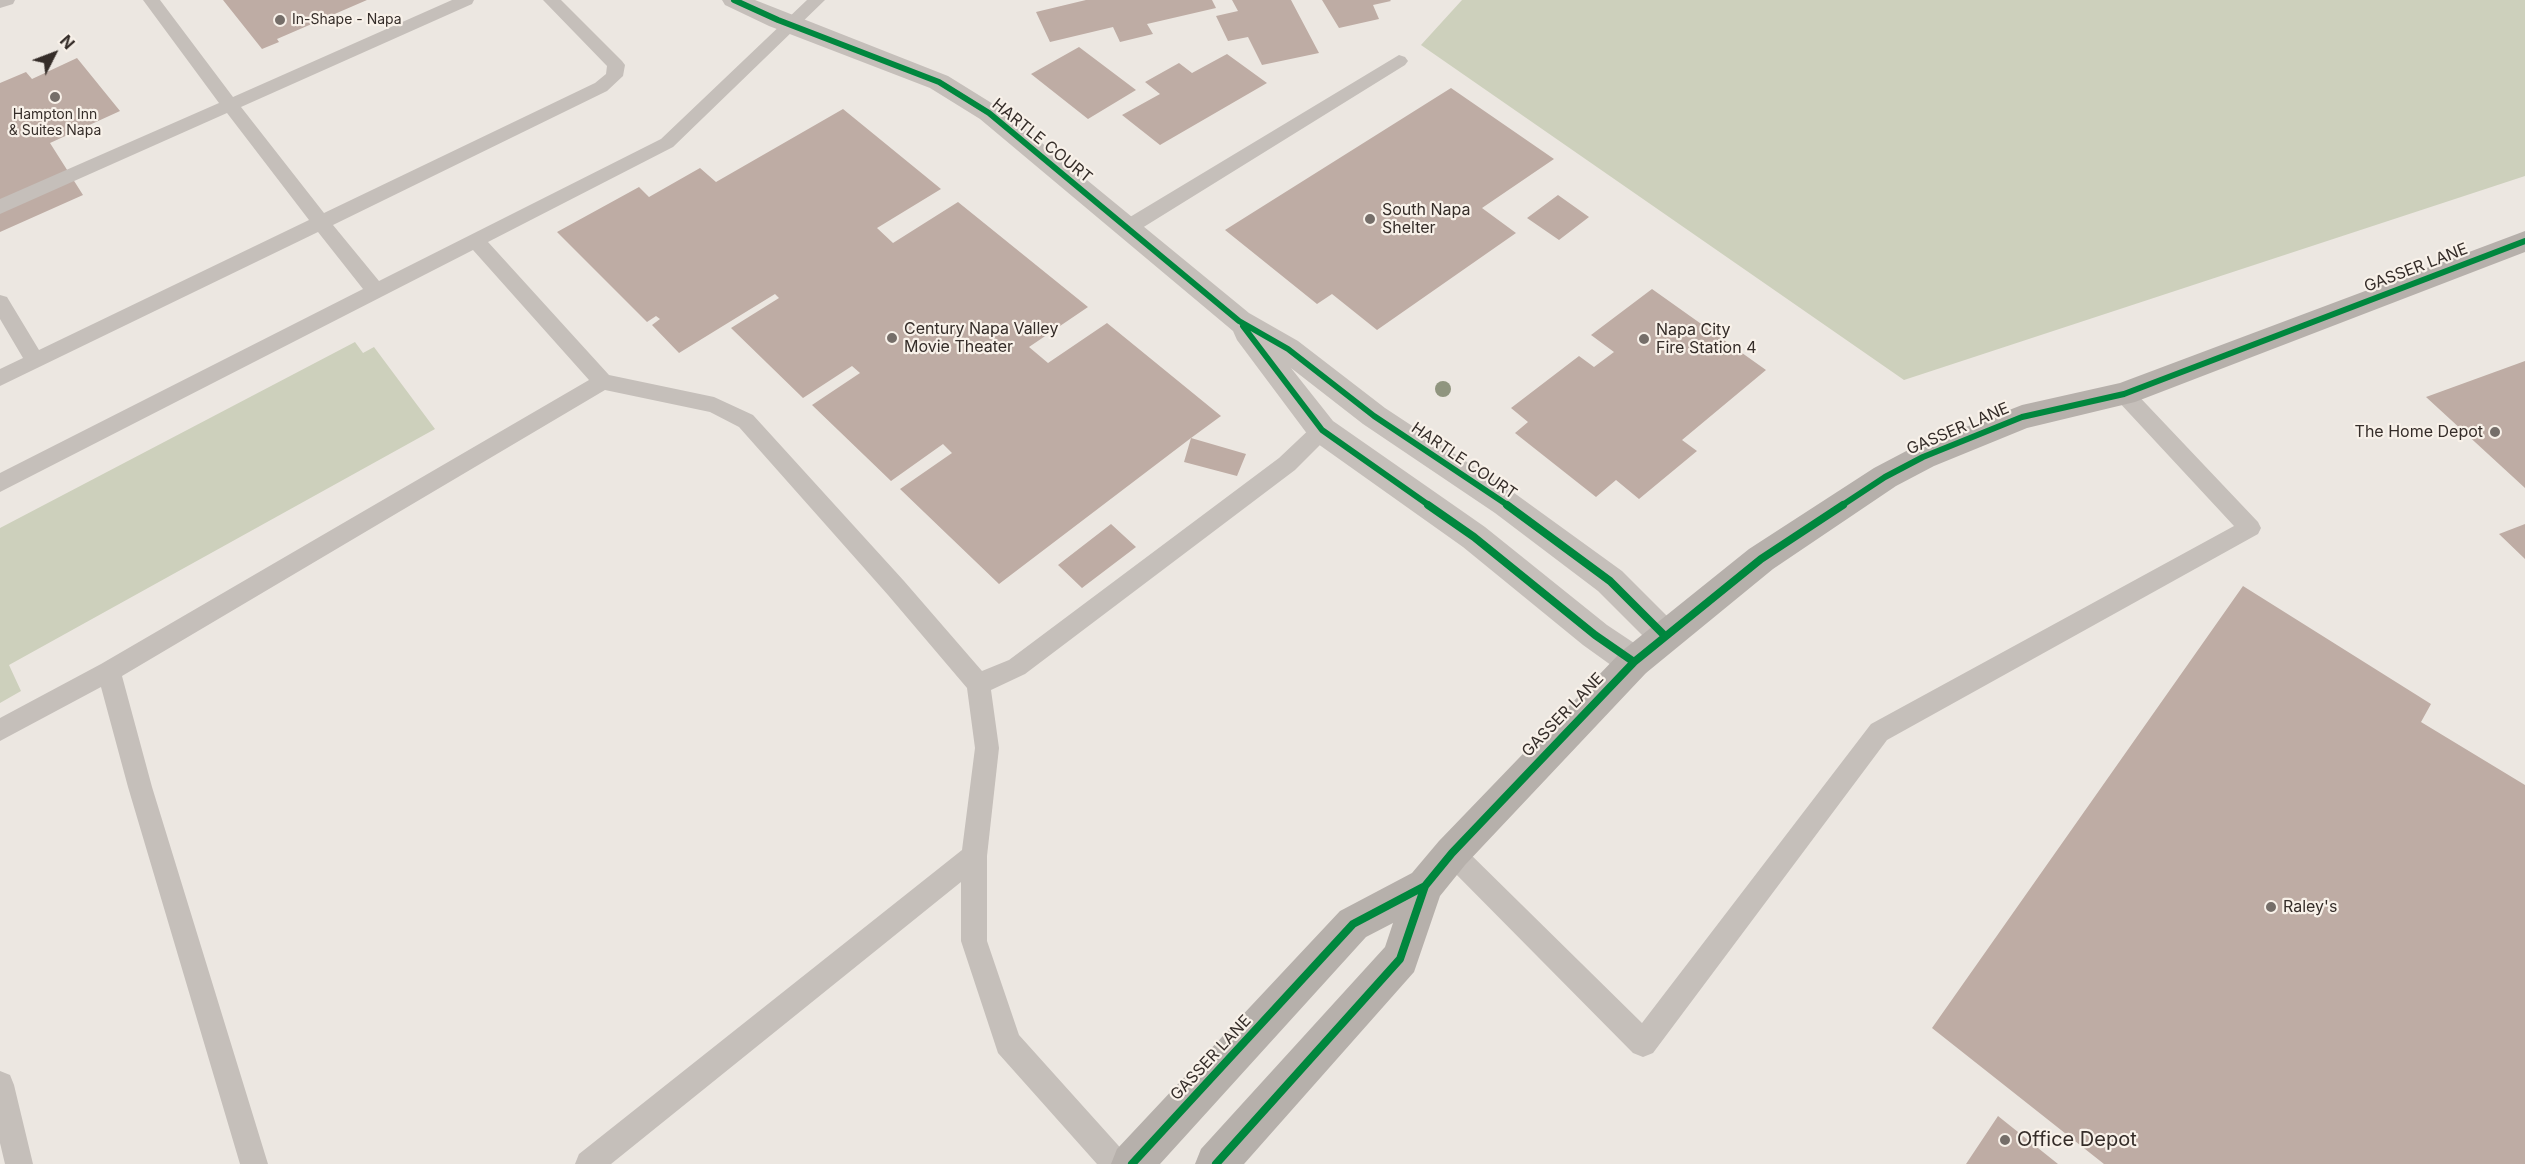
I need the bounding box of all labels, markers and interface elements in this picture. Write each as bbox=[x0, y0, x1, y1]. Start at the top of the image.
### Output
place label: In-Shape - Napa bbox=[292, 12, 402, 28]
marker: In-Shape - Napa bbox=[273, 13, 287, 27]
north arrow bbox=[24, 24, 84, 84]
text: N bbox=[56, 31, 79, 53]
marker: Hampton Inn & Suites Napa bbox=[48, 90, 62, 104]
street label: HARTLE COURT bbox=[988, 95, 1096, 187]
place label: Hampton Inn & Suites Napa bbox=[9, 107, 101, 140]
place label: South Napa Shelter bbox=[1382, 200, 1470, 238]
marker: South Napa Shelter bbox=[1363, 212, 1377, 226]
street label: GASSER LANE bbox=[2362, 239, 2470, 297]
place label: Century Napa Valley Movie Theater bbox=[904, 319, 1058, 357]
place label: Napa City Fire Station 4 bbox=[1656, 320, 1756, 358]
marker: Century Napa Valley Movie Theater bbox=[885, 331, 899, 345]
marker: Napa City Fire Station 4 bbox=[1637, 332, 1651, 346]
street label: GASSER LANE bbox=[1904, 399, 2012, 459]
street label: HARTLE COURT bbox=[1408, 419, 1520, 503]
place label: The Home Depot bbox=[2355, 422, 2483, 442]
marker: The Home Depot bbox=[2488, 425, 2502, 439]
street label: GASSER LANE bbox=[1518, 669, 1608, 761]
place label: Raley's bbox=[2283, 897, 2337, 917]
marker: Raley's bbox=[2264, 900, 2278, 914]
street label: GASSER LANE bbox=[1167, 1011, 1255, 1105]
place label: Office Depot bbox=[2017, 1128, 2137, 1152]
marker: Office Depot bbox=[1998, 1133, 2012, 1147]

